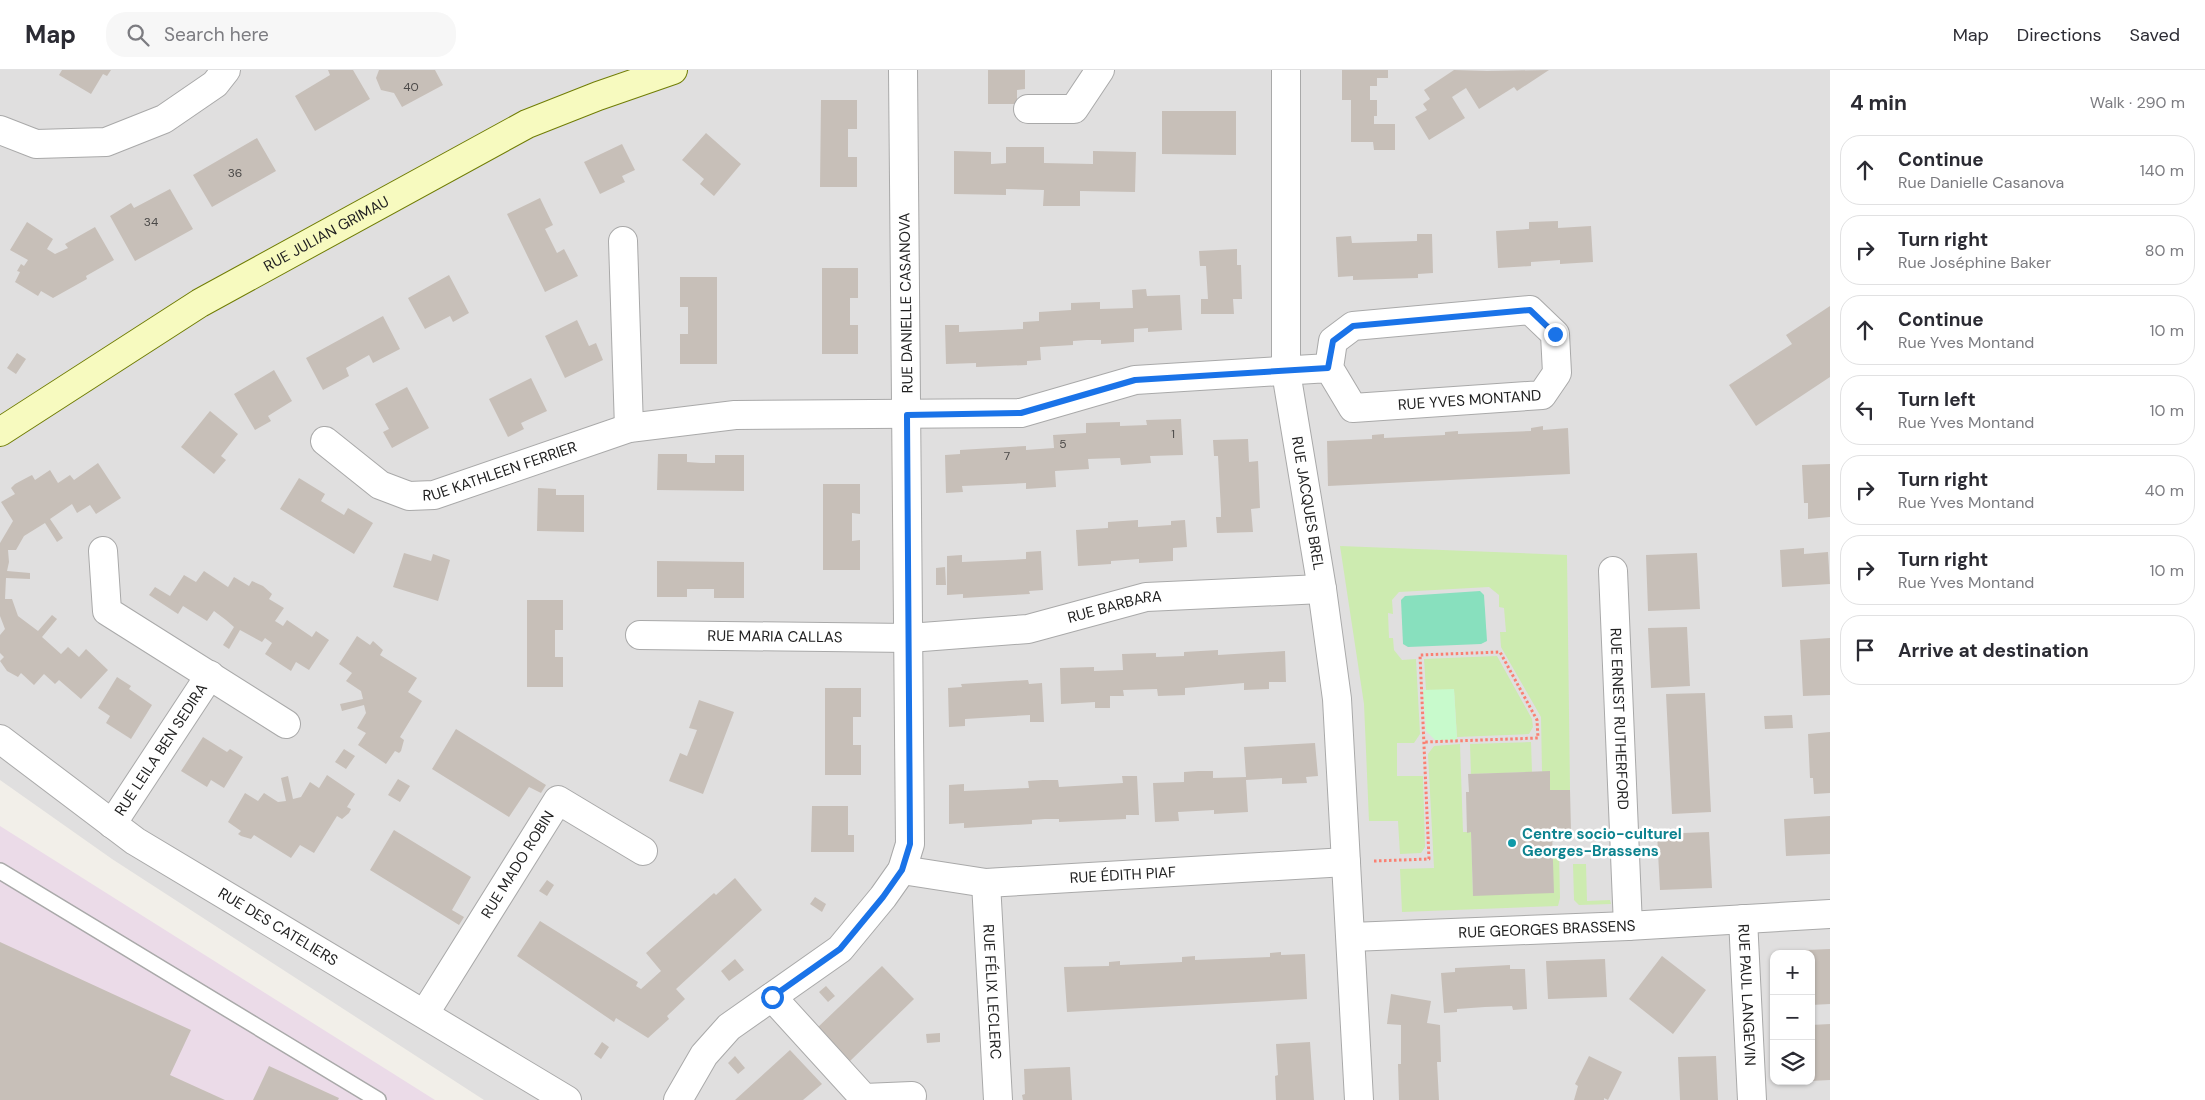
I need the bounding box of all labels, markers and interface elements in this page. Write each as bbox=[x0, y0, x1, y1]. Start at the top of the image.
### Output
search box bbox=[106, 12, 456, 57]
text: Map bbox=[25, 19, 76, 50]
icon: search bbox=[124, 21, 152, 49]
text: Search here bbox=[164, 22, 269, 47]
text: Map bbox=[1953, 23, 1989, 47]
text: Directions bbox=[2017, 23, 2102, 47]
text: Saved bbox=[2130, 23, 2180, 47]
house number: 40 bbox=[403, 79, 419, 95]
text: 4 min bbox=[1850, 89, 1907, 117]
text: Walk · 290 m bbox=[2090, 92, 2185, 113]
text: Continue bbox=[1898, 147, 1984, 172]
icon: ahead bbox=[1851, 156, 1879, 184]
text: 140 m bbox=[2140, 160, 2184, 181]
house number: 36 bbox=[228, 165, 242, 181]
text: Rue Danielle Casanova bbox=[1898, 172, 2064, 193]
street label: RUE JULIAN GRIMAU bbox=[260, 191, 393, 276]
street label: RUE DANIELLE CASANOVA bbox=[894, 213, 918, 393]
house number: 34 bbox=[144, 214, 158, 230]
text: Turn right bbox=[1898, 227, 1988, 252]
icon: right bbox=[1851, 236, 1879, 264]
text: 80 m bbox=[2145, 240, 2184, 261]
text: Rue Joséphine Baker bbox=[1898, 252, 2051, 273]
text: Continue bbox=[1898, 307, 1984, 332]
icon: ahead bbox=[1851, 316, 1879, 344]
text: 10 m bbox=[2150, 320, 2184, 341]
route end bbox=[1544, 323, 1567, 346]
text: Rue Yves Montand bbox=[1898, 332, 2034, 353]
street label: RUE YVES MONTAND bbox=[1397, 385, 1542, 415]
text: Turn left bbox=[1898, 387, 1976, 412]
icon: left bbox=[1851, 396, 1879, 424]
text: 10 m bbox=[2150, 400, 2184, 421]
text: Rue Yves Montand bbox=[1898, 412, 2034, 433]
house number: 1 bbox=[1171, 426, 1175, 442]
street label: RUE JACQUES BREL bbox=[1287, 435, 1329, 572]
house number: 5 bbox=[1059, 436, 1067, 452]
street label: RUE KATHLEEN FERRIER bbox=[422, 437, 580, 505]
house number: 7 bbox=[1004, 448, 1010, 464]
text: Turn right bbox=[1898, 467, 1988, 492]
icon: right bbox=[1851, 476, 1879, 504]
text: 40 m bbox=[2145, 480, 2184, 501]
text: Rue Yves Montand bbox=[1898, 492, 2034, 513]
text: Turn right bbox=[1898, 547, 1988, 572]
icon: right bbox=[1851, 556, 1879, 584]
text: 10 m bbox=[2150, 560, 2184, 581]
text: Rue Yves Montand bbox=[1898, 572, 2034, 593]
street label: RUE BARBARA bbox=[1065, 586, 1162, 628]
street label: RUE MARIA CALLAS bbox=[707, 626, 843, 647]
street label: RUE ERNEST RUTHERFORD bbox=[1605, 627, 1633, 810]
icon: arrive bbox=[1851, 636, 1879, 664]
text: Arrive at destination bbox=[1898, 638, 2089, 663]
street label: RUE LEILA BEN SEDIRA bbox=[110, 679, 212, 820]
street label: RUE MADO ROBIN bbox=[477, 807, 559, 922]
place label: Centre socio-culturel Georges-Brassens bbox=[1522, 824, 1682, 861]
marker: Centre socio-culturel Georges-Brassens bbox=[1506, 837, 1518, 849]
street label: RUE ÉDITH PIAF bbox=[1069, 862, 1176, 888]
street label: RUE DES CATELIERS bbox=[214, 883, 342, 971]
street label: RUE GEORGES BRASSENS bbox=[1458, 916, 1636, 943]
street label: RUE FÉLIX LECLERC bbox=[978, 924, 1006, 1060]
street label: RUE PAUL LANGEVIN bbox=[1733, 924, 1760, 1066]
map controls bbox=[1770, 950, 1815, 1085]
button: + bbox=[1770, 950, 1815, 995]
route start bbox=[761, 986, 784, 1009]
button: − bbox=[1770, 995, 1815, 1040]
button: layers bbox=[1770, 1040, 1815, 1085]

